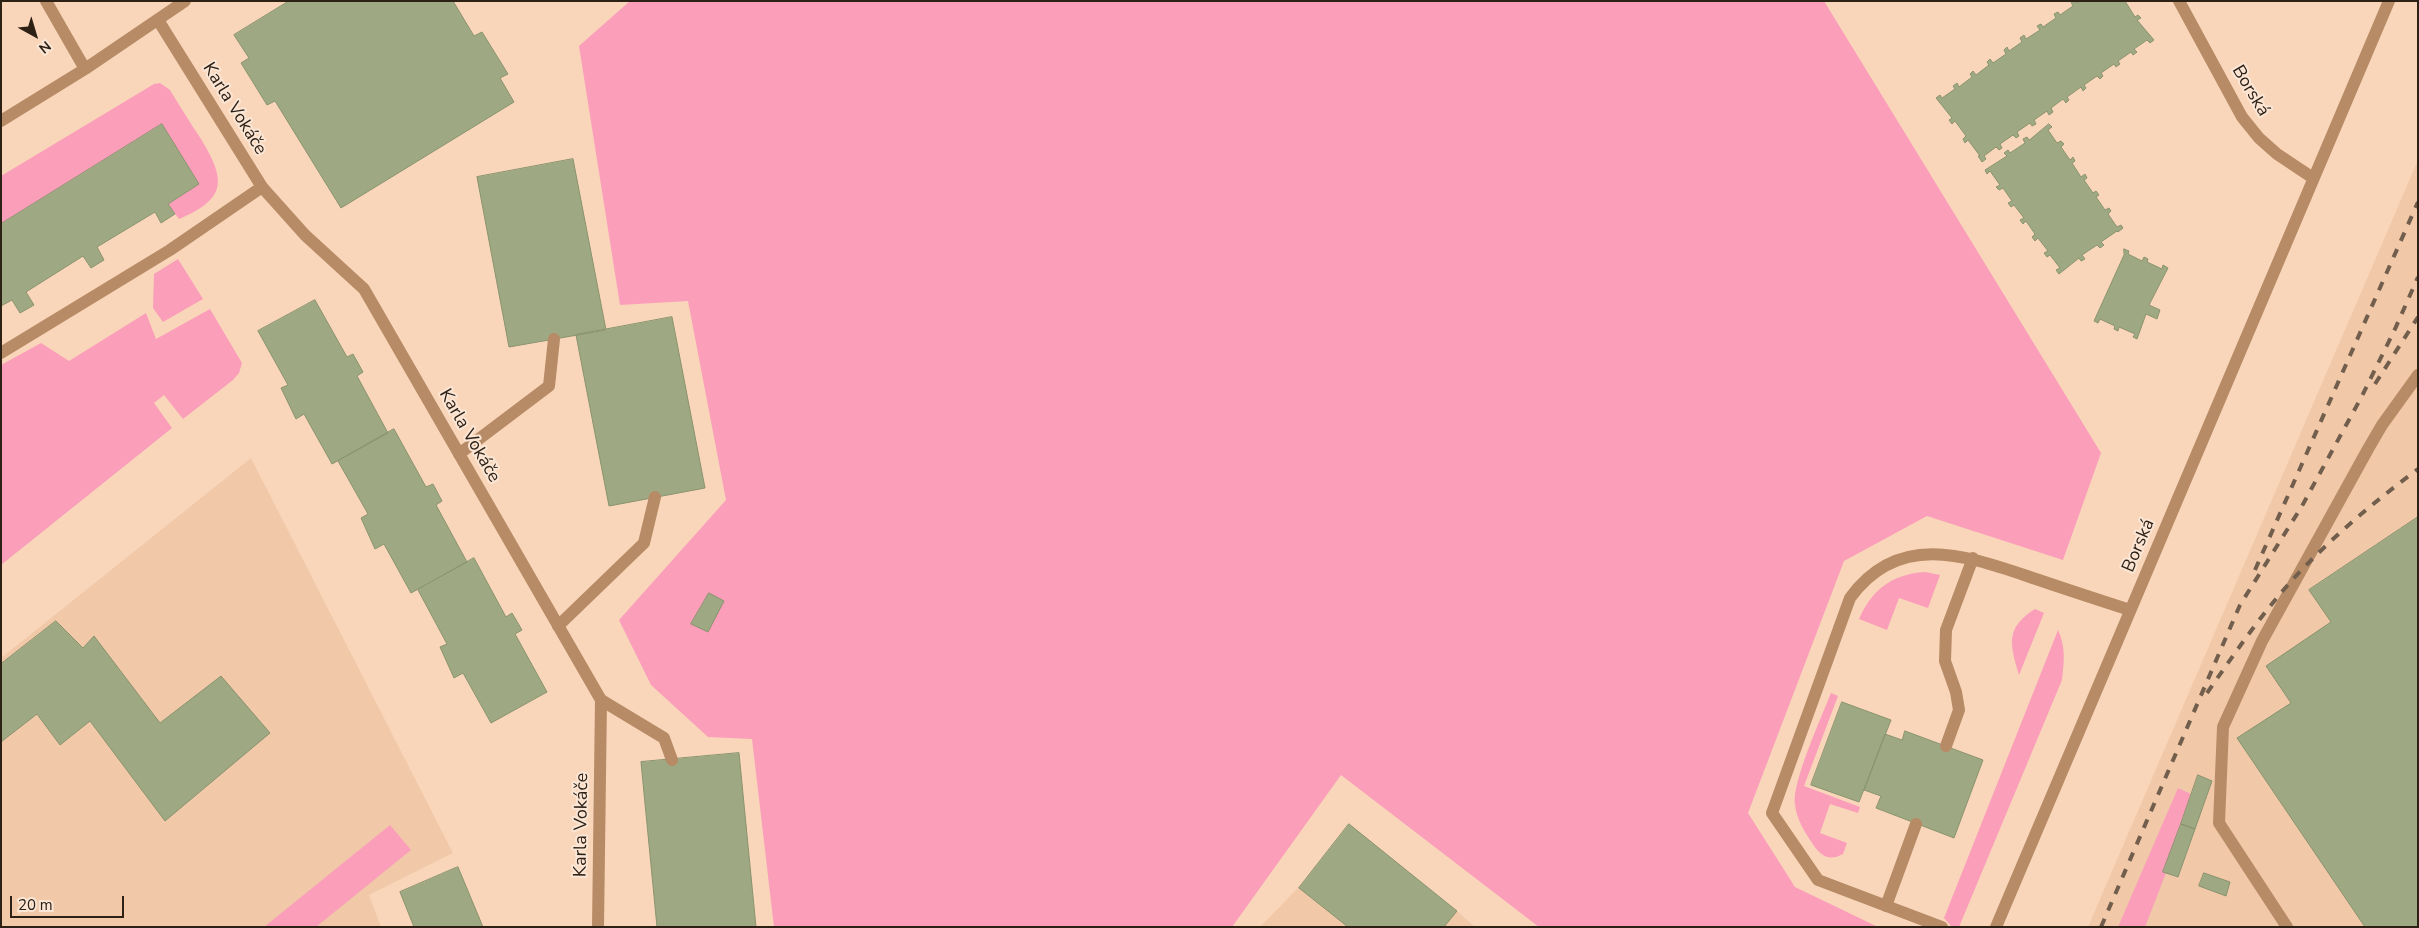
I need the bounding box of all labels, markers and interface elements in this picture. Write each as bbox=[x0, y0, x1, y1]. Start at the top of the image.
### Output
north arrow bbox=[10, 10, 60, 60]
text: N bbox=[35, 36, 55, 58]
street label: Karla Vokáče bbox=[197, 59, 271, 159]
street label: Borská bbox=[2226, 62, 2274, 120]
street label: Karla Vokáče bbox=[434, 385, 504, 487]
street label: Borská bbox=[2118, 516, 2160, 576]
street label: Karla Vokáče bbox=[570, 773, 594, 877]
scale bar bbox=[12, 886, 126, 918]
text: 20 m bbox=[18, 895, 53, 915]

